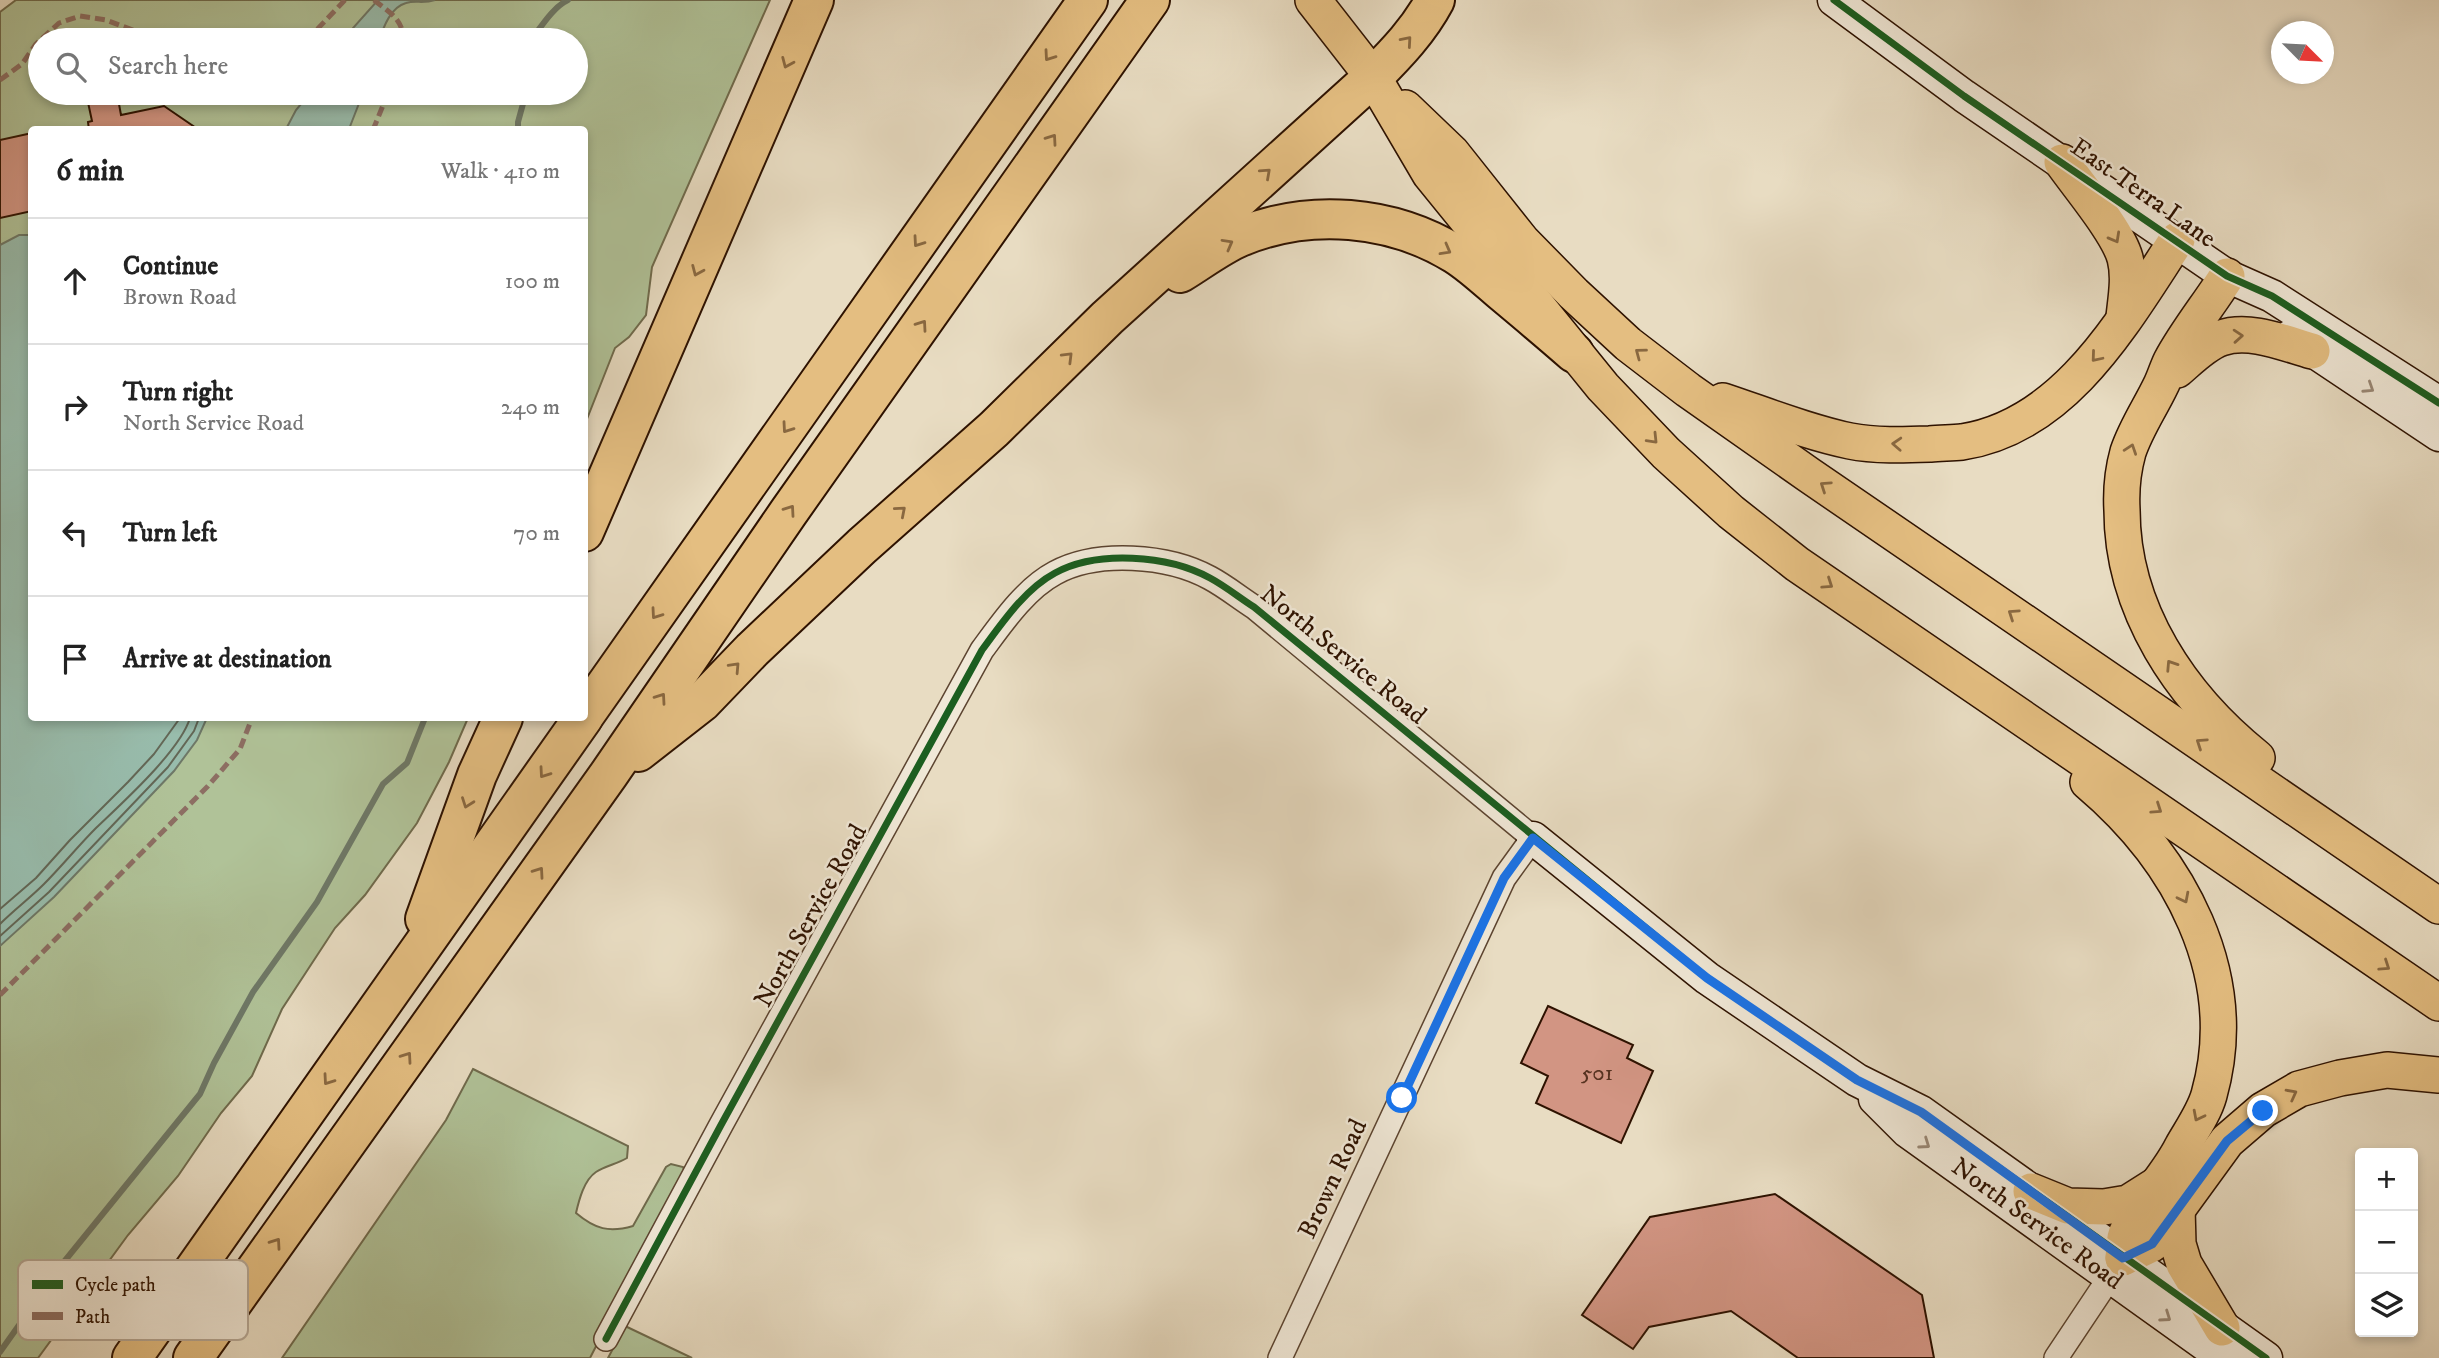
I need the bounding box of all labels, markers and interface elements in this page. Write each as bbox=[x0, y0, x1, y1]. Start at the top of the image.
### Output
north arrow bbox=[2271, 21, 2334, 84]
search box bbox=[28, 28, 588, 105]
one-way arrow bbox=[1399, 36, 1411, 49]
icon: search bbox=[52, 48, 90, 86]
one-way arrow bbox=[1044, 48, 1057, 61]
text: Search here bbox=[108, 50, 228, 83]
one-way arrow bbox=[781, 55, 795, 68]
street label: East Terra Lane bbox=[2064, 131, 2222, 255]
one-way arrow bbox=[1044, 134, 1057, 146]
text: 6 min bbox=[56, 153, 124, 190]
text: Walk · 410 m bbox=[441, 157, 560, 186]
one-way arrow bbox=[1258, 169, 1271, 181]
one-way arrow bbox=[2107, 231, 2120, 243]
one-way arrow bbox=[914, 234, 926, 247]
one-way arrow bbox=[1221, 239, 1234, 252]
one-way arrow bbox=[1439, 241, 1451, 255]
text: Continue bbox=[123, 250, 218, 283]
icon: ahead bbox=[56, 262, 94, 300]
one-way arrow bbox=[691, 265, 705, 277]
text: 100 m bbox=[505, 267, 560, 296]
text: Brown Road bbox=[123, 283, 236, 312]
one-way arrow bbox=[914, 320, 926, 333]
one-way arrow bbox=[2233, 329, 2244, 344]
one-way arrow bbox=[2092, 348, 2104, 361]
one-way arrow bbox=[1635, 349, 1648, 362]
one-way arrow bbox=[1059, 352, 1072, 365]
text: Turn right bbox=[123, 376, 233, 409]
one-way arrow bbox=[2361, 380, 2374, 393]
icon: right bbox=[56, 388, 94, 426]
text: 240 m bbox=[501, 393, 560, 422]
text: North Service Road bbox=[123, 409, 304, 438]
one-way arrow bbox=[783, 420, 795, 433]
one-way arrow bbox=[1645, 431, 1657, 444]
one-way arrow bbox=[1891, 437, 1902, 452]
one-way arrow bbox=[2122, 443, 2137, 455]
one-way arrow bbox=[1820, 482, 1833, 494]
one-way arrow bbox=[782, 505, 794, 518]
one-way arrow bbox=[893, 507, 906, 520]
icon: left bbox=[56, 514, 94, 552]
text: Turn left bbox=[123, 517, 217, 550]
text: 70 m bbox=[513, 519, 560, 548]
one-way arrow bbox=[1820, 576, 1833, 589]
street label: North Service Road bbox=[1253, 578, 1433, 732]
one-way arrow bbox=[652, 606, 664, 619]
one-way arrow bbox=[2008, 610, 2021, 622]
icon: arrive bbox=[56, 640, 94, 678]
text: Arrive at destination bbox=[123, 643, 332, 676]
one-way arrow bbox=[2166, 659, 2179, 672]
one-way arrow bbox=[727, 662, 740, 675]
one-way arrow bbox=[653, 693, 665, 706]
one-way arrow bbox=[2196, 739, 2209, 751]
one-way arrow bbox=[540, 765, 552, 778]
one-way arrow bbox=[461, 796, 475, 809]
one-way arrow bbox=[2149, 801, 2162, 814]
street label: North Service Road bbox=[747, 819, 875, 1013]
one-way arrow bbox=[531, 867, 543, 880]
one-way arrow bbox=[2176, 891, 2189, 903]
one-way arrow bbox=[2377, 958, 2390, 970]
one-way arrow bbox=[399, 1052, 412, 1065]
house number: 501 bbox=[1581, 1059, 1613, 1088]
one-way arrow bbox=[324, 1072, 336, 1085]
route start bbox=[1386, 1082, 1417, 1113]
one-way arrow bbox=[2285, 1089, 2297, 1102]
route end bbox=[2247, 1095, 2278, 1126]
one-way arrow bbox=[2193, 1109, 2207, 1121]
street label: Brown Road bbox=[1291, 1114, 1375, 1244]
one-way arrow bbox=[1917, 1136, 1930, 1148]
map controls bbox=[2355, 1148, 2418, 1337]
button: + bbox=[2355, 1148, 2418, 1211]
street label: North Service Road bbox=[1945, 1151, 2129, 1297]
button: − bbox=[2355, 1211, 2418, 1274]
one-way arrow bbox=[267, 1238, 280, 1251]
legend bbox=[18, 1260, 248, 1340]
text: Cycle path bbox=[75, 1274, 156, 1297]
button: layers bbox=[2355, 1274, 2418, 1337]
text: Path bbox=[75, 1306, 110, 1329]
one-way arrow bbox=[2158, 1309, 2171, 1321]

